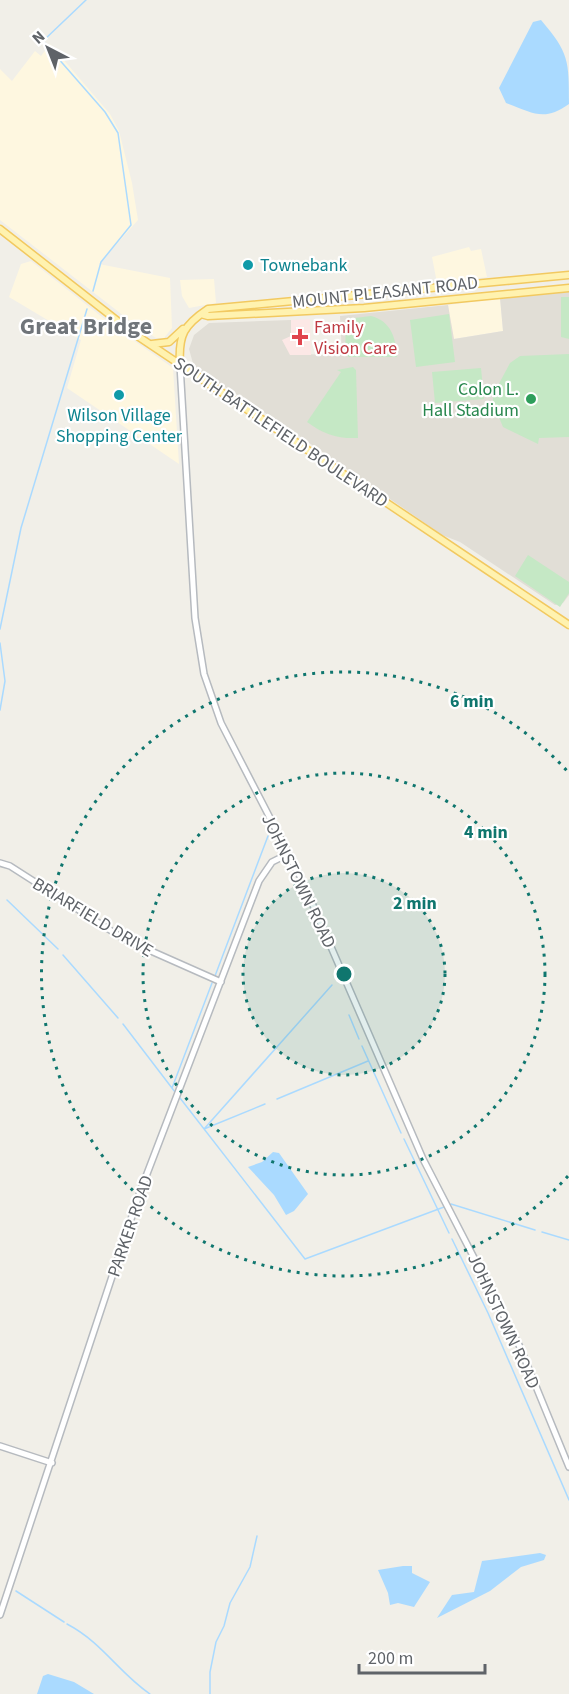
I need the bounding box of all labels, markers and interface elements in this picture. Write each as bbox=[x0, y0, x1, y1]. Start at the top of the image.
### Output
north arrow bbox=[18, 18, 78, 78]
text: N bbox=[27, 26, 50, 49]
place label: Townebank bbox=[260, 253, 347, 278]
marker: Townebank bbox=[241, 258, 255, 272]
street label: MOUNT PLEASANT ROAD bbox=[291, 270, 479, 315]
district label: Great Bridge bbox=[20, 309, 152, 344]
place label: Family Vision Care bbox=[314, 315, 397, 361]
marker: Family Vision Care bbox=[291, 328, 309, 346]
street label: SOUTH BATTLEFIELD BOULEVARD bbox=[168, 351, 393, 514]
place label: Colon L. Hall Stadium bbox=[422, 377, 519, 423]
marker: Wilson Village Shopping Center bbox=[112, 388, 126, 402]
marker: Colon L. Hall Stadium bbox=[524, 392, 538, 406]
place label: Wilson Village Shopping Center bbox=[56, 403, 183, 449]
text: 6 min bbox=[450, 689, 494, 714]
street label: JOHNSTOWN ROAD bbox=[255, 810, 342, 953]
text: 4 min bbox=[464, 820, 508, 845]
street label: BRIARFIELD DRIVE bbox=[28, 871, 158, 963]
text: 2 min bbox=[393, 891, 437, 916]
centre of rings bbox=[334, 964, 354, 984]
street label: PARKER ROAD bbox=[101, 1172, 160, 1280]
street label: JOHNSTOWN ROAD bbox=[461, 1250, 546, 1393]
scale bar bbox=[359, 1637, 485, 1675]
text: 200 m bbox=[368, 1646, 413, 1671]

